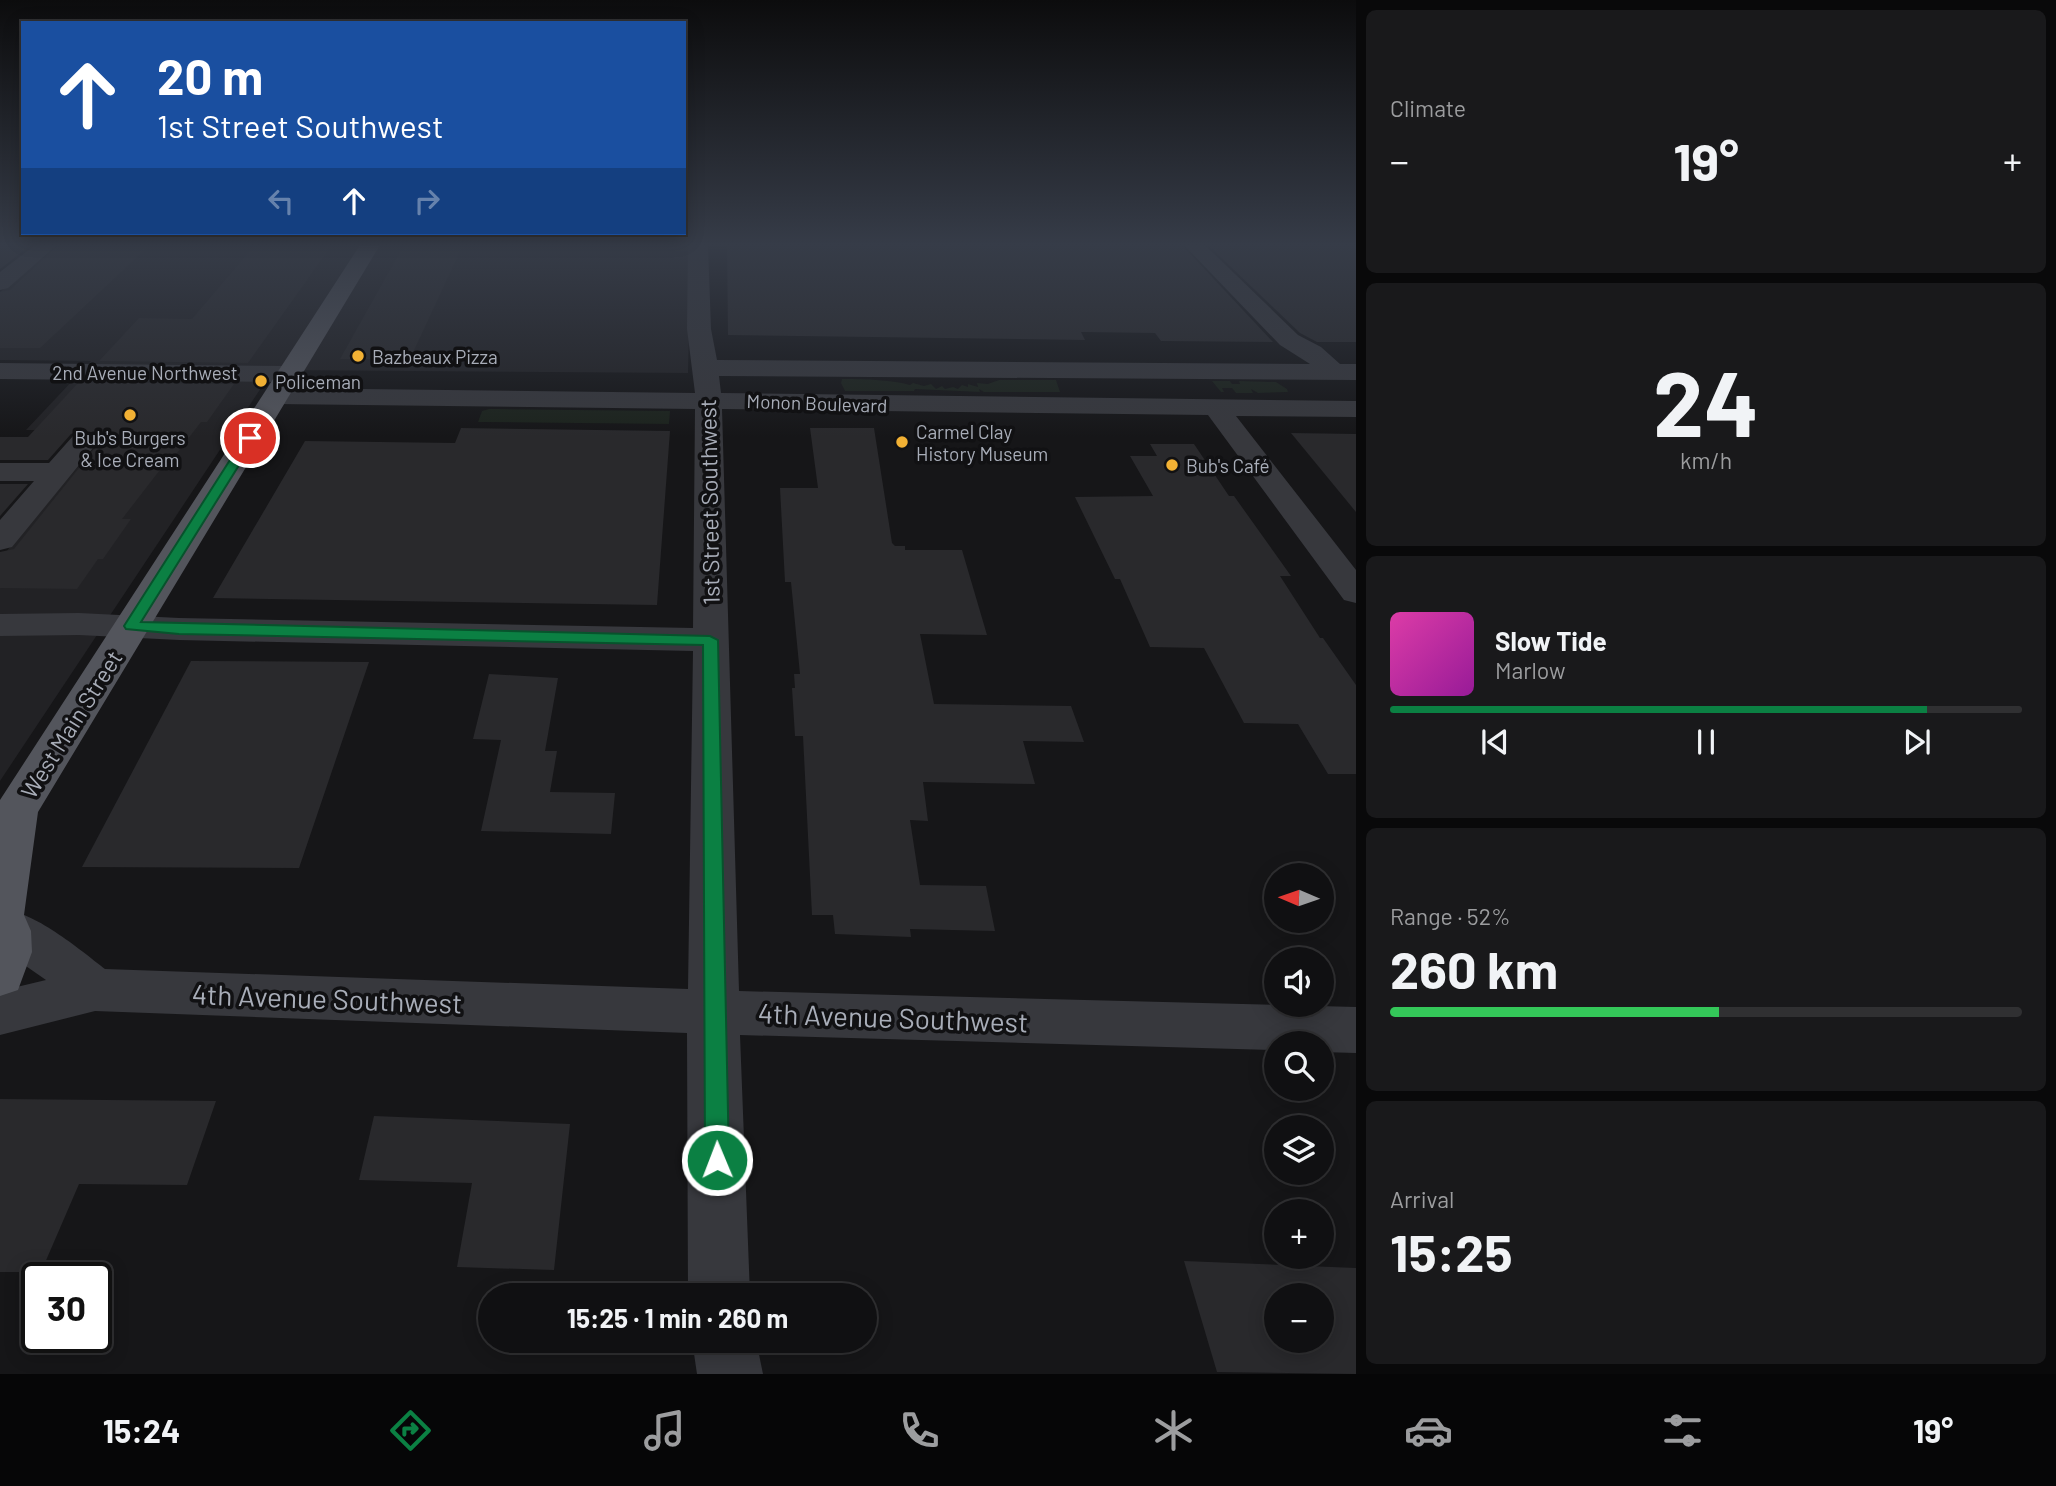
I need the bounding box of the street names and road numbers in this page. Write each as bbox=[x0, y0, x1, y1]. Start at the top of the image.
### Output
street label: 2nd Avenue Northwest bbox=[52, 361, 238, 384]
street label: Monon Boulevard bbox=[746, 389, 888, 417]
street label: 1st Street Southwest bbox=[693, 399, 725, 605]
street label: West Main Street bbox=[14, 645, 128, 803]
street label: 4th Avenue Southwest bbox=[191, 976, 463, 1020]
street label: 4th Avenue Southwest bbox=[757, 995, 1029, 1039]

